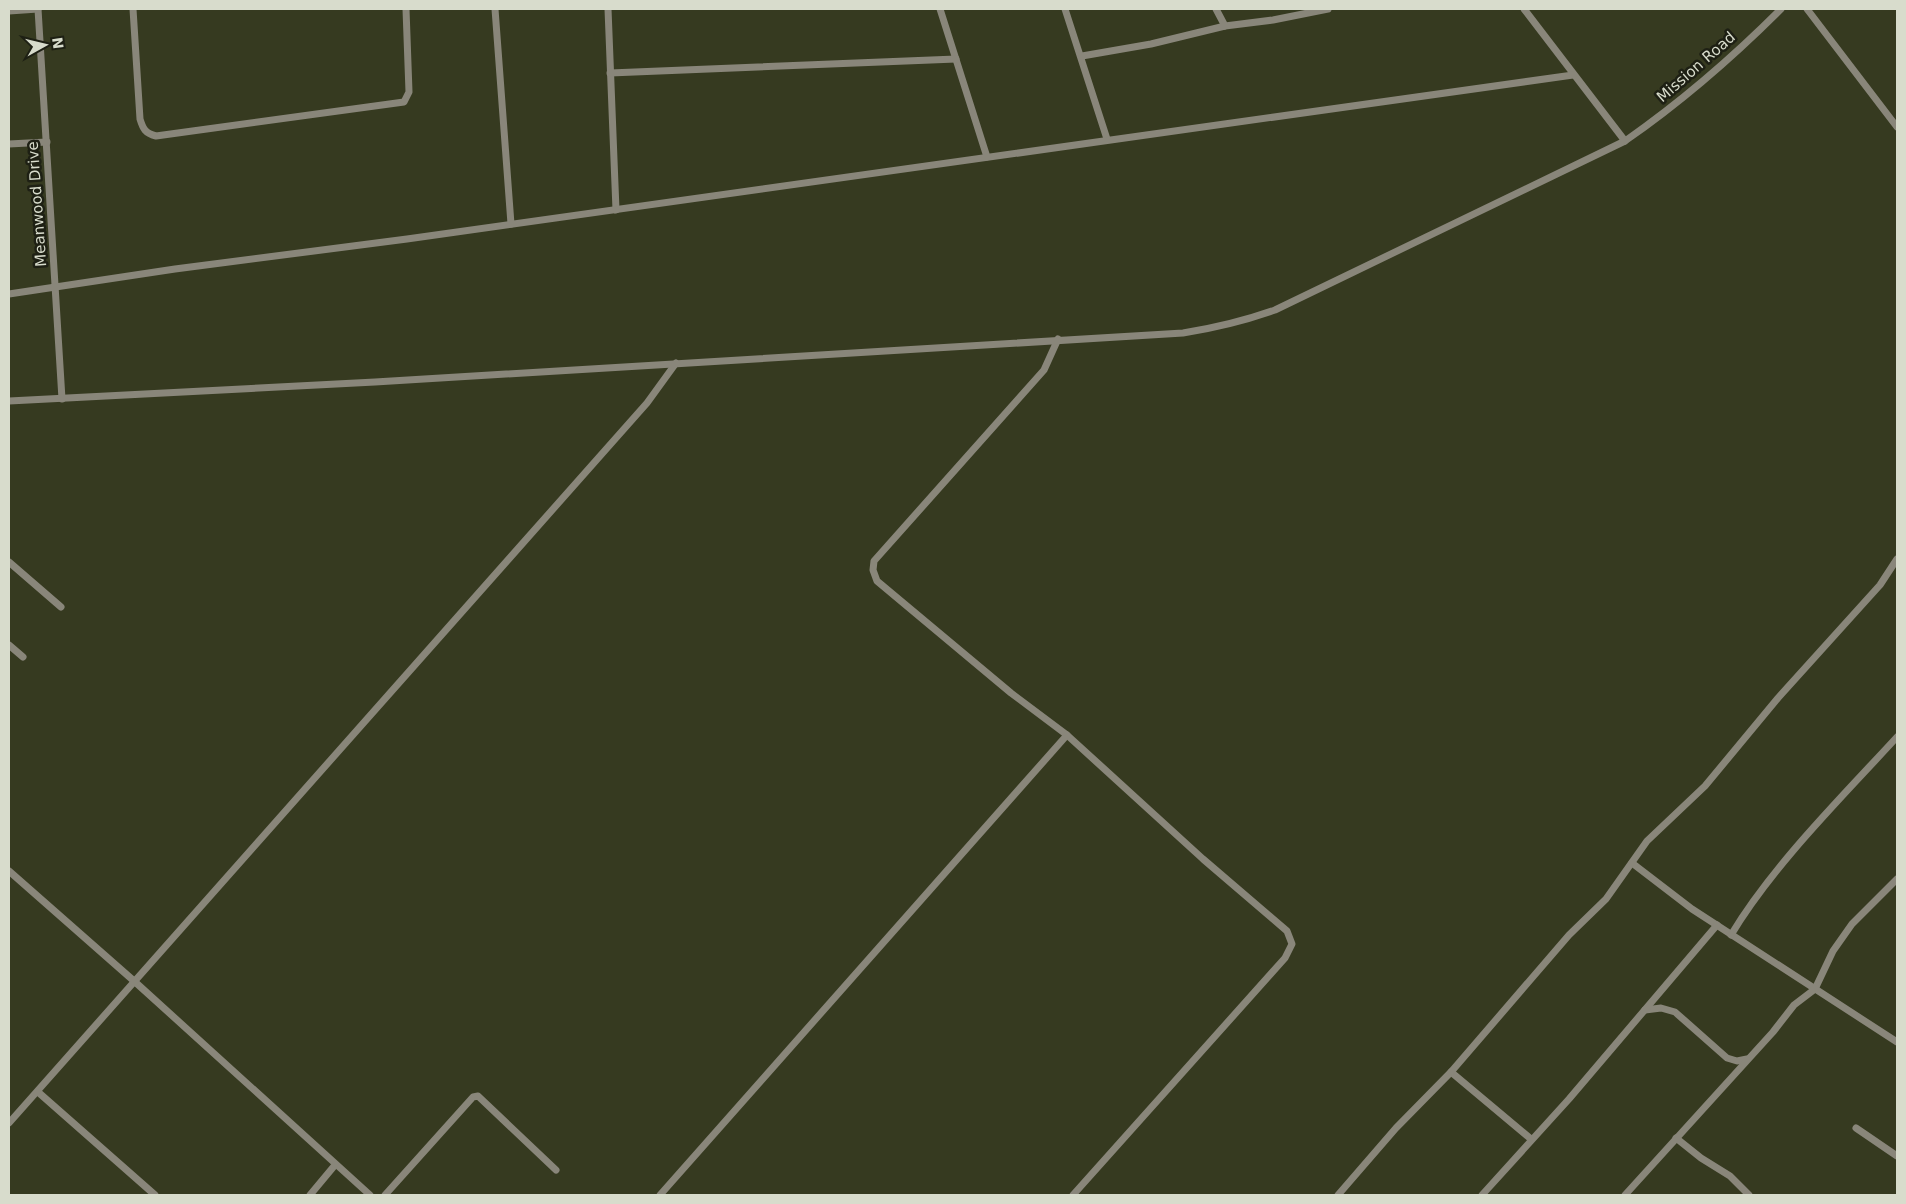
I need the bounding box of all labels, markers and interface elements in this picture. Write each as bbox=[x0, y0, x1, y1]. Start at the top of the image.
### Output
north arrow bbox=[20, 20, 70, 70]
street label: Mission Road bbox=[1653, 28, 1739, 106]
text: N bbox=[49, 36, 67, 50]
street label: Meanwood Drive bbox=[24, 141, 50, 267]

